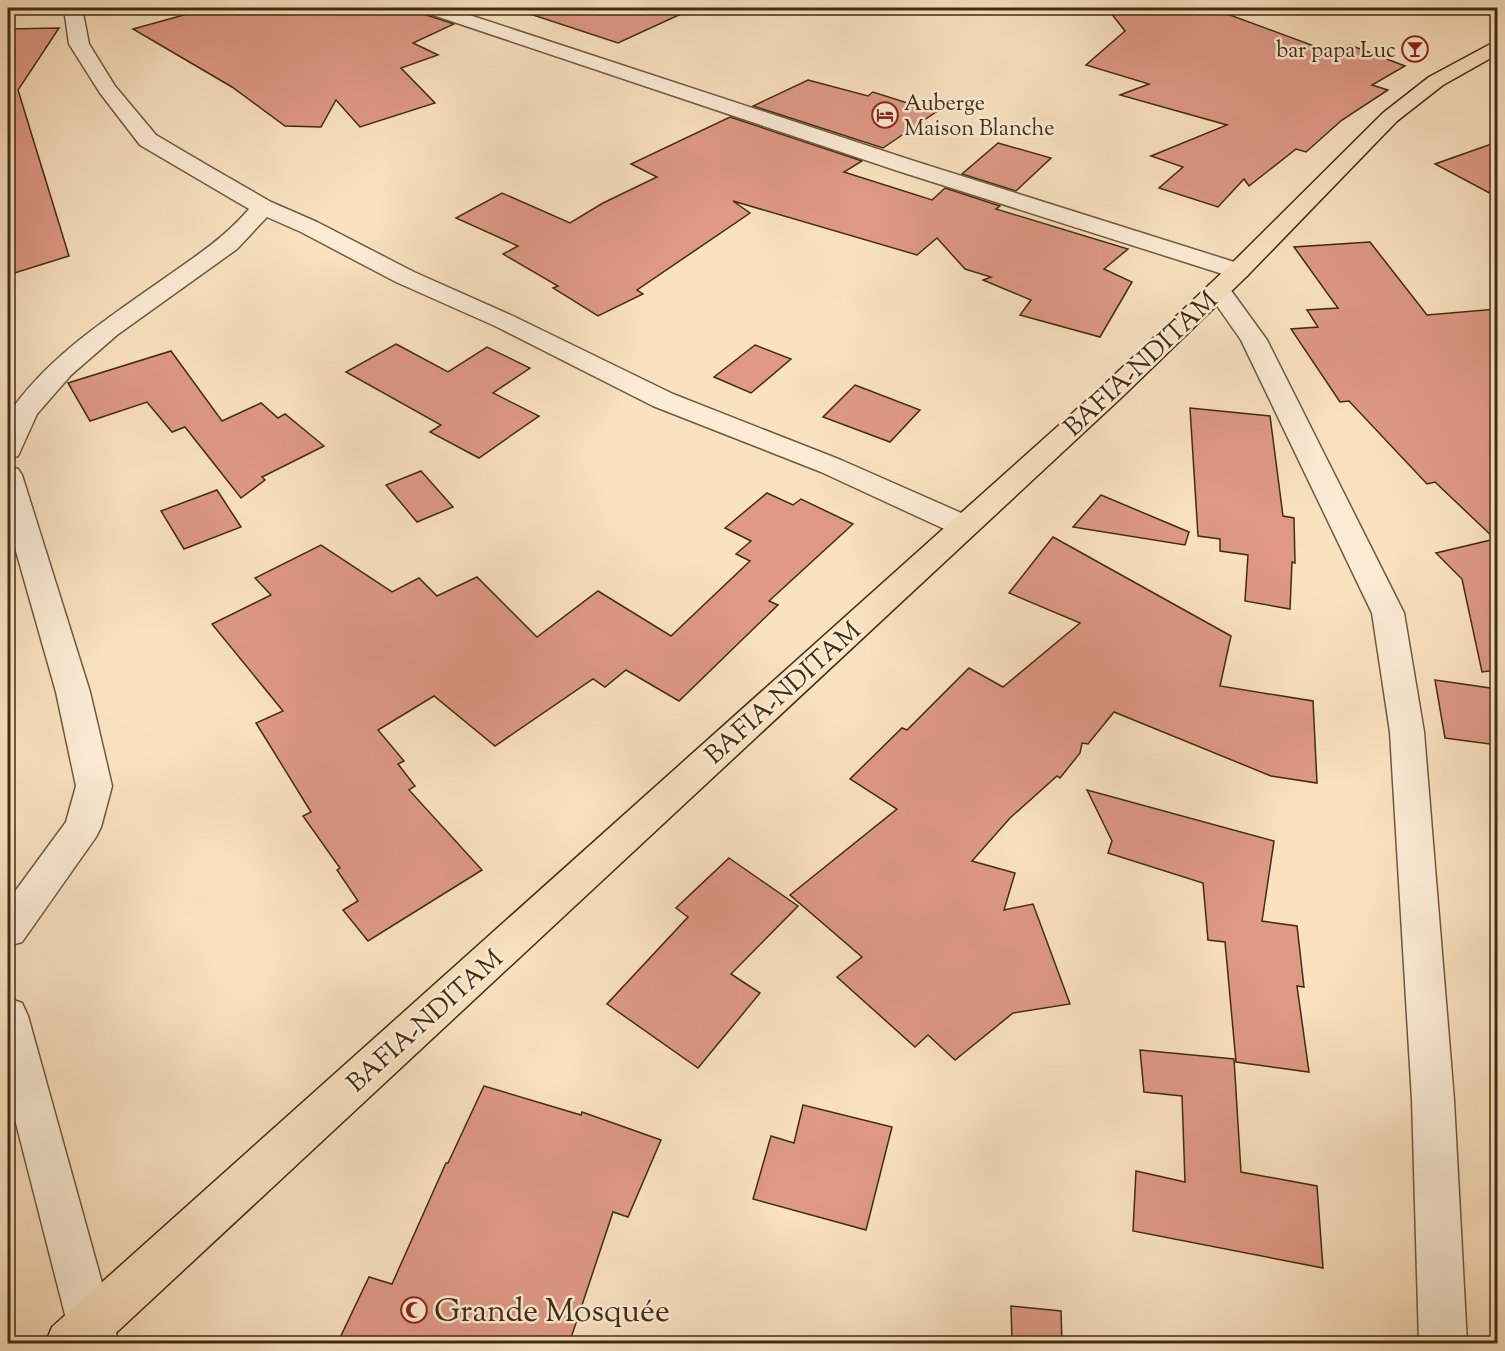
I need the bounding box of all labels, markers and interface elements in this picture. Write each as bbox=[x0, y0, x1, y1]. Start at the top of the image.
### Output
bar icon: bar papa Luc bbox=[1400, 34, 1430, 64]
place label: bar papa Luc bbox=[1276, 36, 1396, 68]
place label: Auberge Maison Blanche bbox=[904, 89, 1055, 146]
hotel icon: Auberge Maison Blanche bbox=[870, 100, 900, 130]
street label: BAFIA-NDITAM bbox=[1056, 283, 1227, 446]
street label: BAFIA-NDITAM bbox=[697, 614, 870, 774]
street label: BAFIA-NDITAM bbox=[339, 942, 512, 1102]
place label: Grande Mosquée bbox=[434, 1290, 670, 1336]
mosque icon: Grande Mosquée bbox=[399, 1295, 429, 1325]

